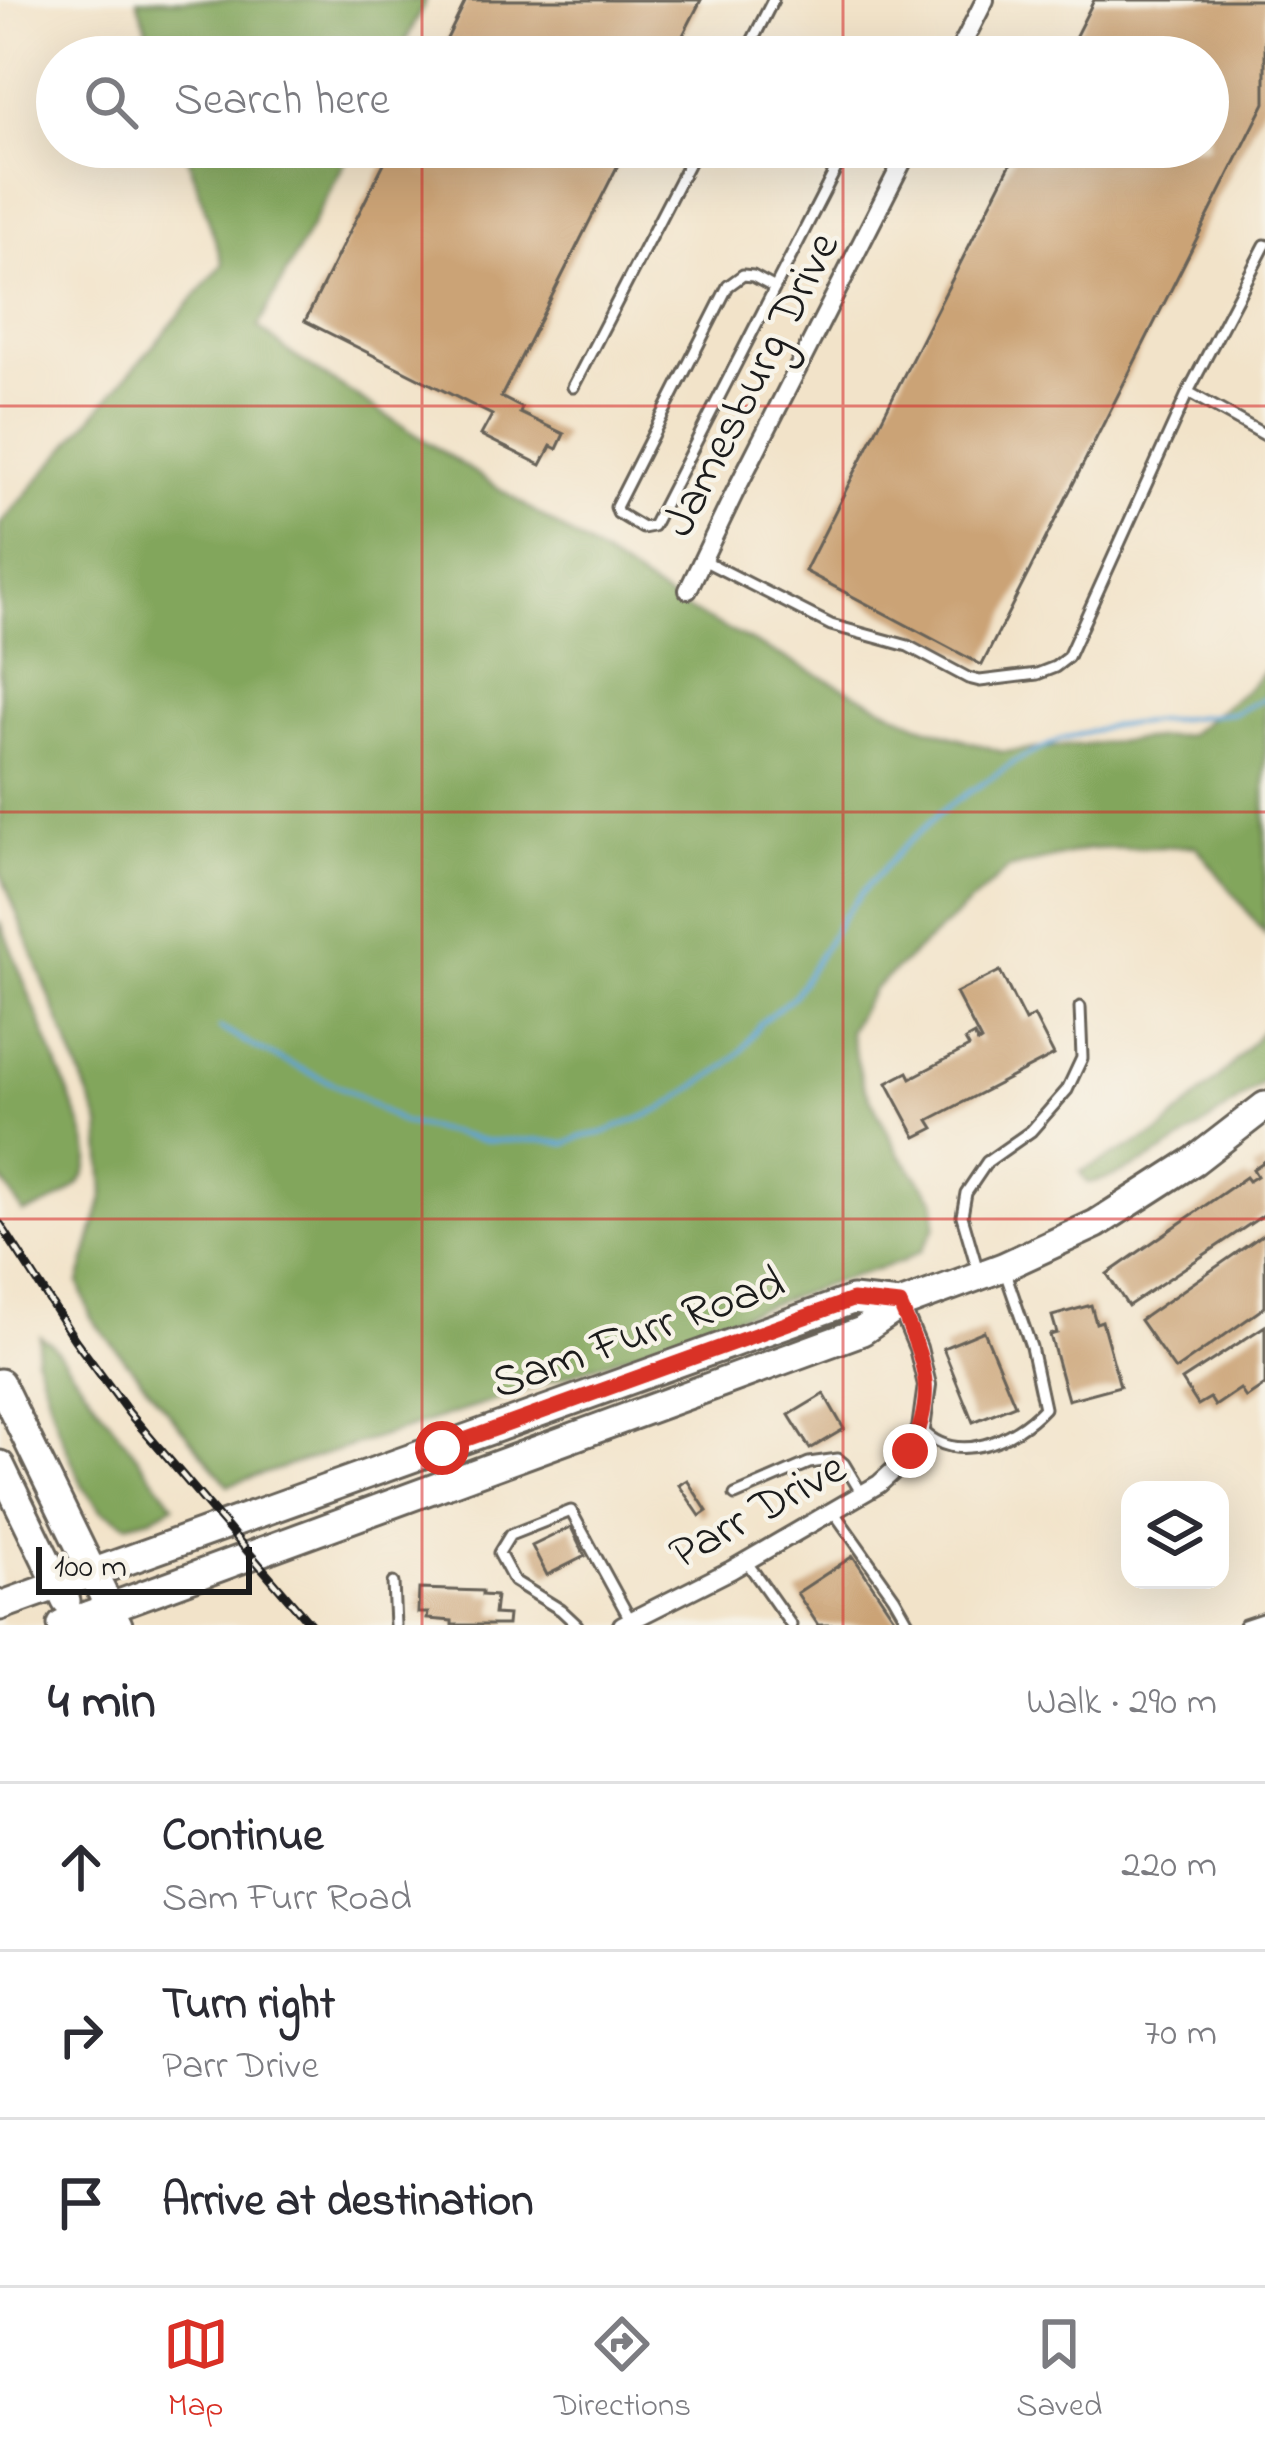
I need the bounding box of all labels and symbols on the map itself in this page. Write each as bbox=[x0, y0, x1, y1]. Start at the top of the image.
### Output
street label: Jamesburg Drive bbox=[645, 220, 861, 550]
street label: Sam Furr Road bbox=[482, 1249, 795, 1420]
route start bbox=[415, 1421, 469, 1475]
route end bbox=[883, 1424, 937, 1478]
street label: Parr Drive bbox=[657, 1435, 860, 1590]
scale bar bbox=[36, 1541, 252, 1594]

